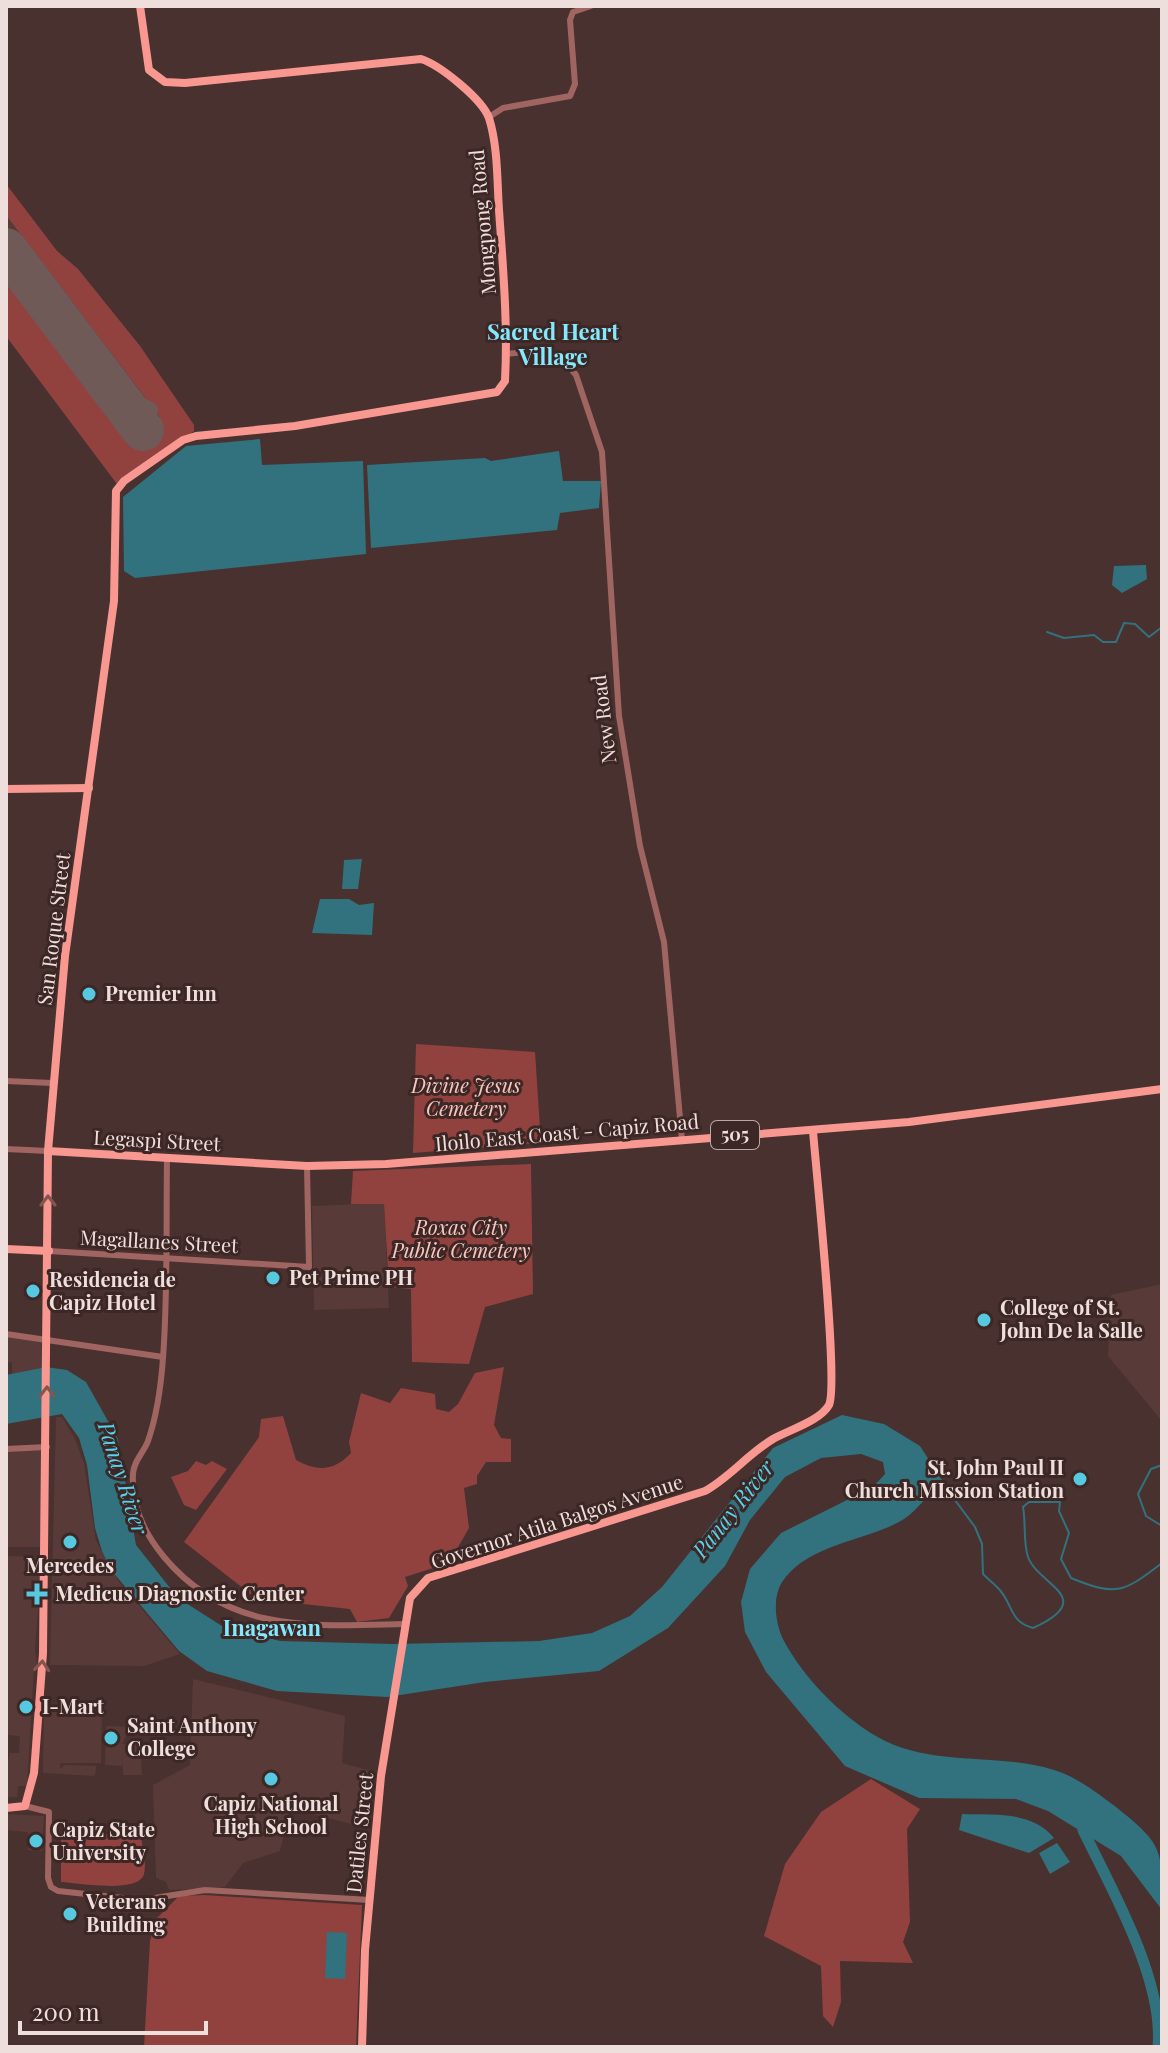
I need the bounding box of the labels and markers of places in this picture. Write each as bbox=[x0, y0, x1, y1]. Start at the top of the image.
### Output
place label: Premier Inn bbox=[105, 979, 218, 1006]
marker: Premier Inn bbox=[80, 985, 98, 1003]
place label: Pet Prime PH bbox=[289, 1263, 413, 1290]
place label: Residencia de Capiz Hotel bbox=[49, 1265, 176, 1315]
marker: Pet Prime PH bbox=[264, 1269, 282, 1287]
marker: Residencia de Capiz Hotel bbox=[24, 1282, 42, 1300]
place label: College of St. John De la Salle bbox=[999, 1293, 1143, 1343]
marker: College of St. John De la Salle bbox=[975, 1311, 993, 1329]
place label: St. John Paul II Church MIssion Station bbox=[845, 1453, 1065, 1503]
marker: St. John Paul II Church MIssion Station bbox=[1071, 1470, 1089, 1488]
marker: Mercedes bbox=[61, 1533, 79, 1551]
place label: Mercedes bbox=[26, 1551, 114, 1578]
place label: Medicus Diagnostic Center bbox=[55, 1579, 305, 1606]
marker: Medicus Diagnostic Center bbox=[26, 1583, 48, 1605]
place label: I-Mart bbox=[42, 1692, 105, 1719]
marker: I-Mart bbox=[17, 1698, 35, 1716]
place label: Saint Anthony College bbox=[127, 1711, 258, 1761]
marker: Saint Anthony College bbox=[102, 1729, 120, 1747]
marker: Capiz National High School bbox=[262, 1770, 280, 1788]
place label: Capiz National High School bbox=[204, 1789, 338, 1839]
place label: Capiz State University bbox=[52, 1815, 155, 1865]
marker: Capiz State University bbox=[27, 1832, 45, 1850]
place label: Veterans Building bbox=[85, 1887, 166, 1937]
marker: Veterans Building bbox=[61, 1905, 79, 1923]

